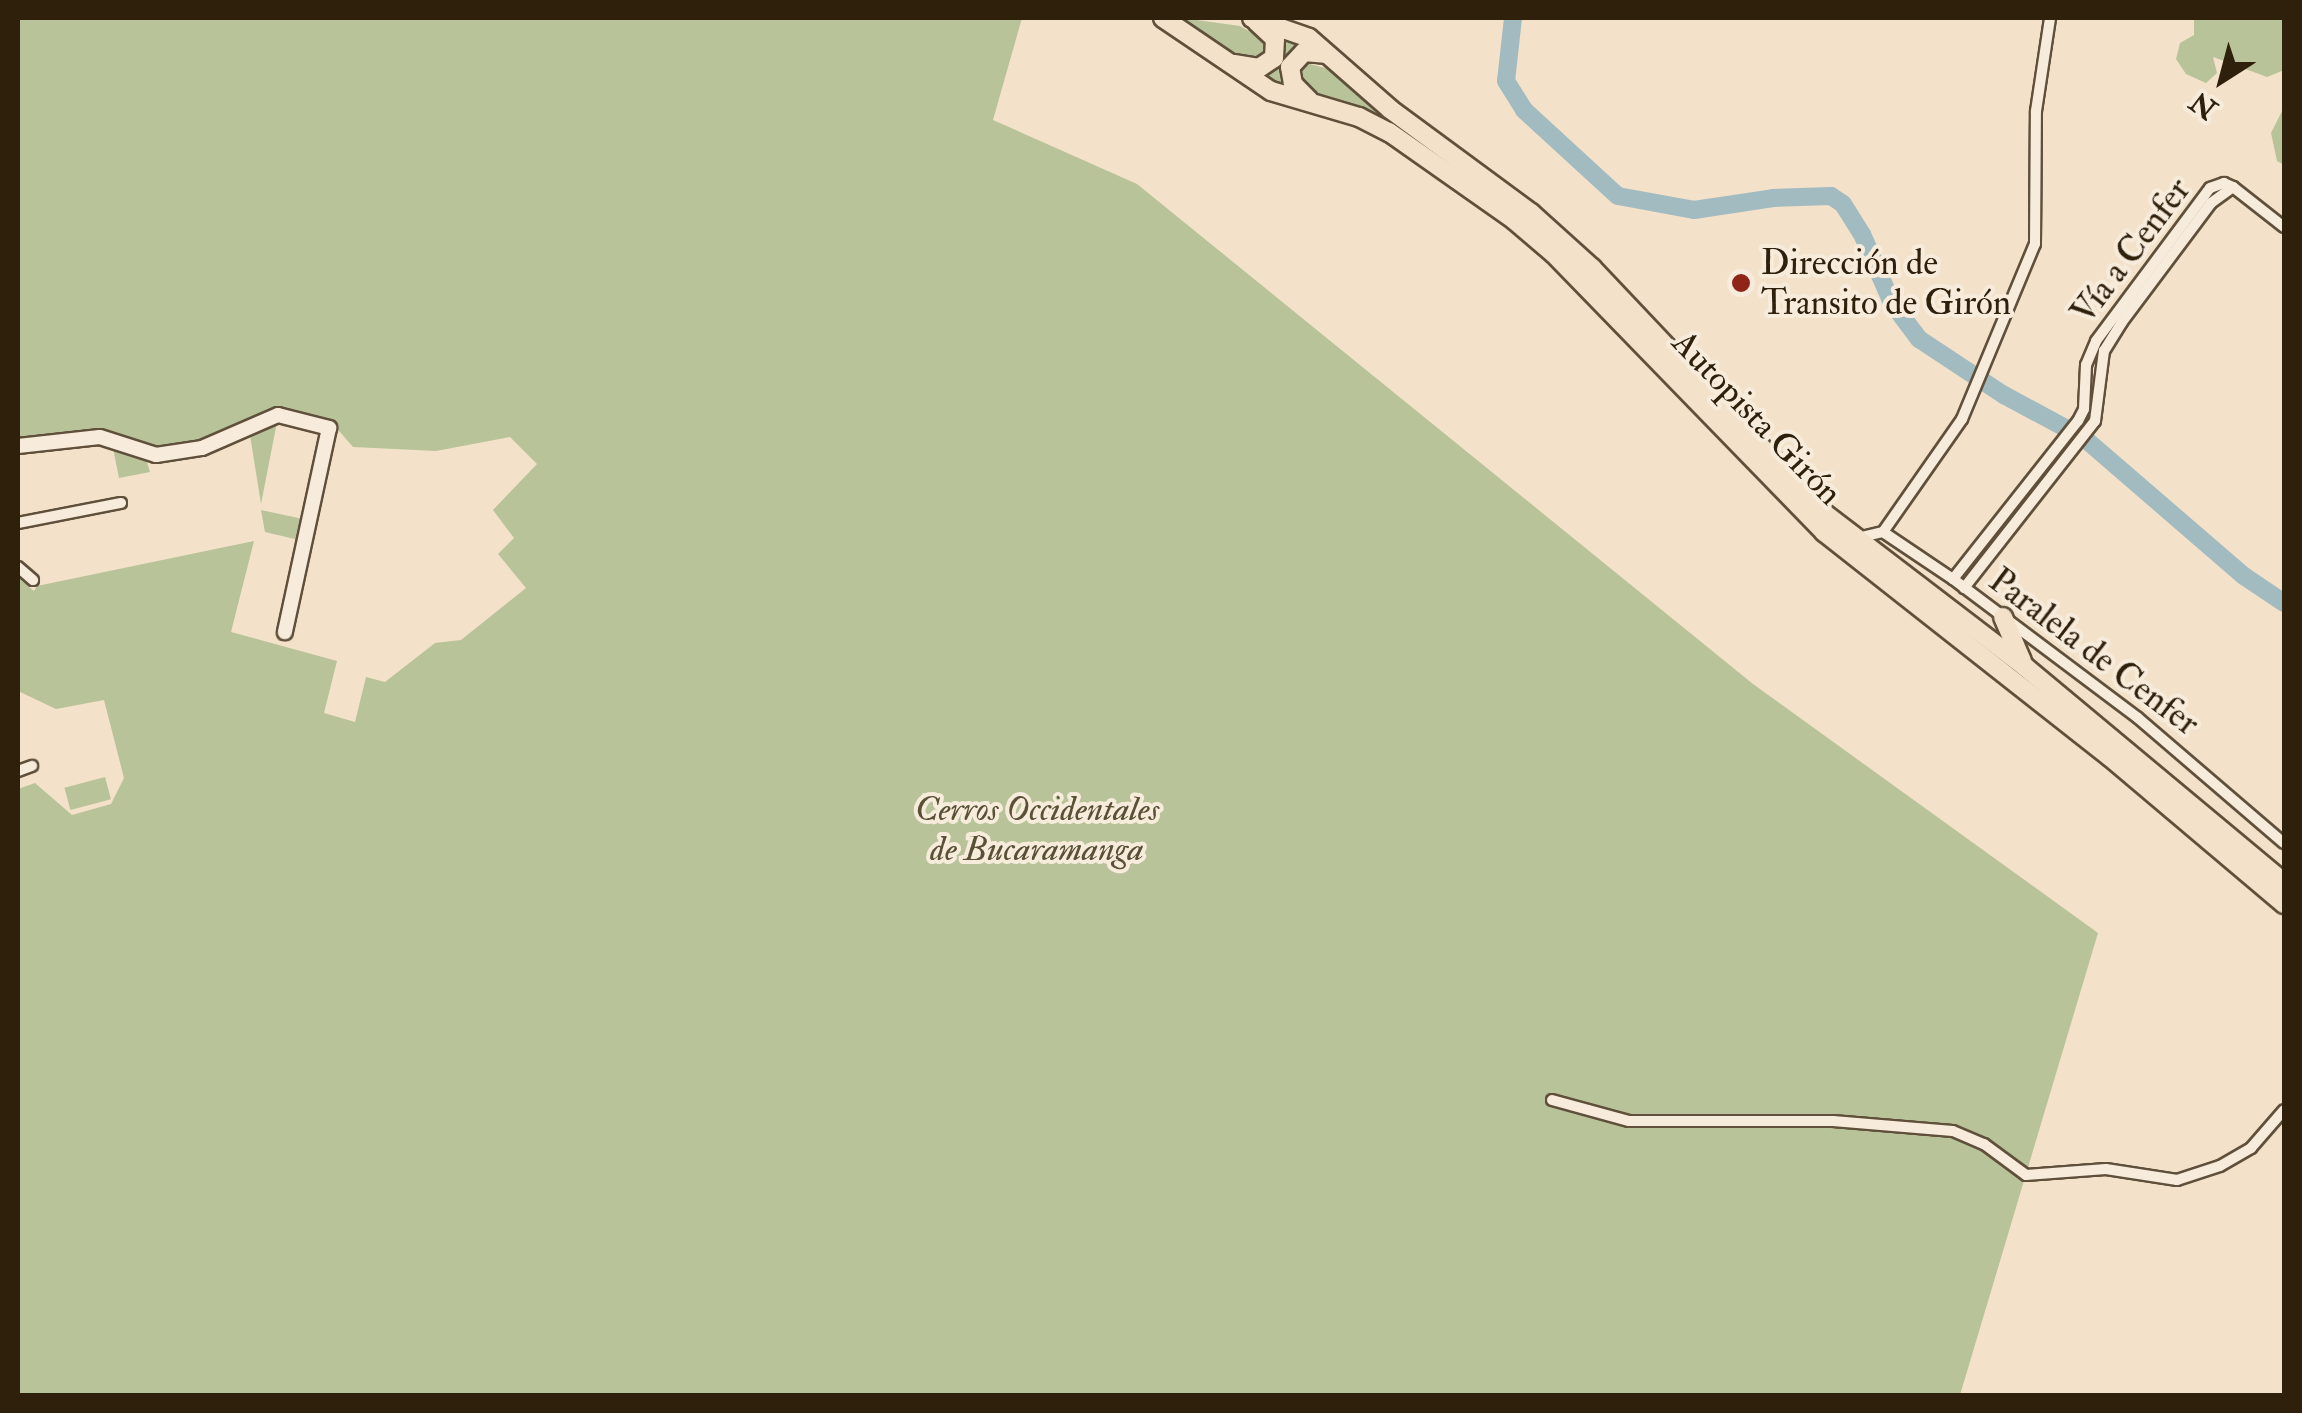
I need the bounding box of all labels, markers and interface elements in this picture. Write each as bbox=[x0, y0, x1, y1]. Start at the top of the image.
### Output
north arrow bbox=[2172, 30, 2272, 130]
text: N bbox=[2184, 83, 2225, 126]
street label: Vía a Cenfer bbox=[2063, 170, 2199, 332]
place label: Dirección de Transito de Girón bbox=[1761, 242, 2011, 324]
marker: Dirección de Transito de Girón bbox=[1730, 272, 1752, 294]
street label: Autopista Girón bbox=[1663, 322, 1851, 514]
street label: Paralela de Cenfer bbox=[1981, 559, 2207, 745]
park label: Cerros Occidentales de Bucaramanga bbox=[915, 788, 1159, 870]

